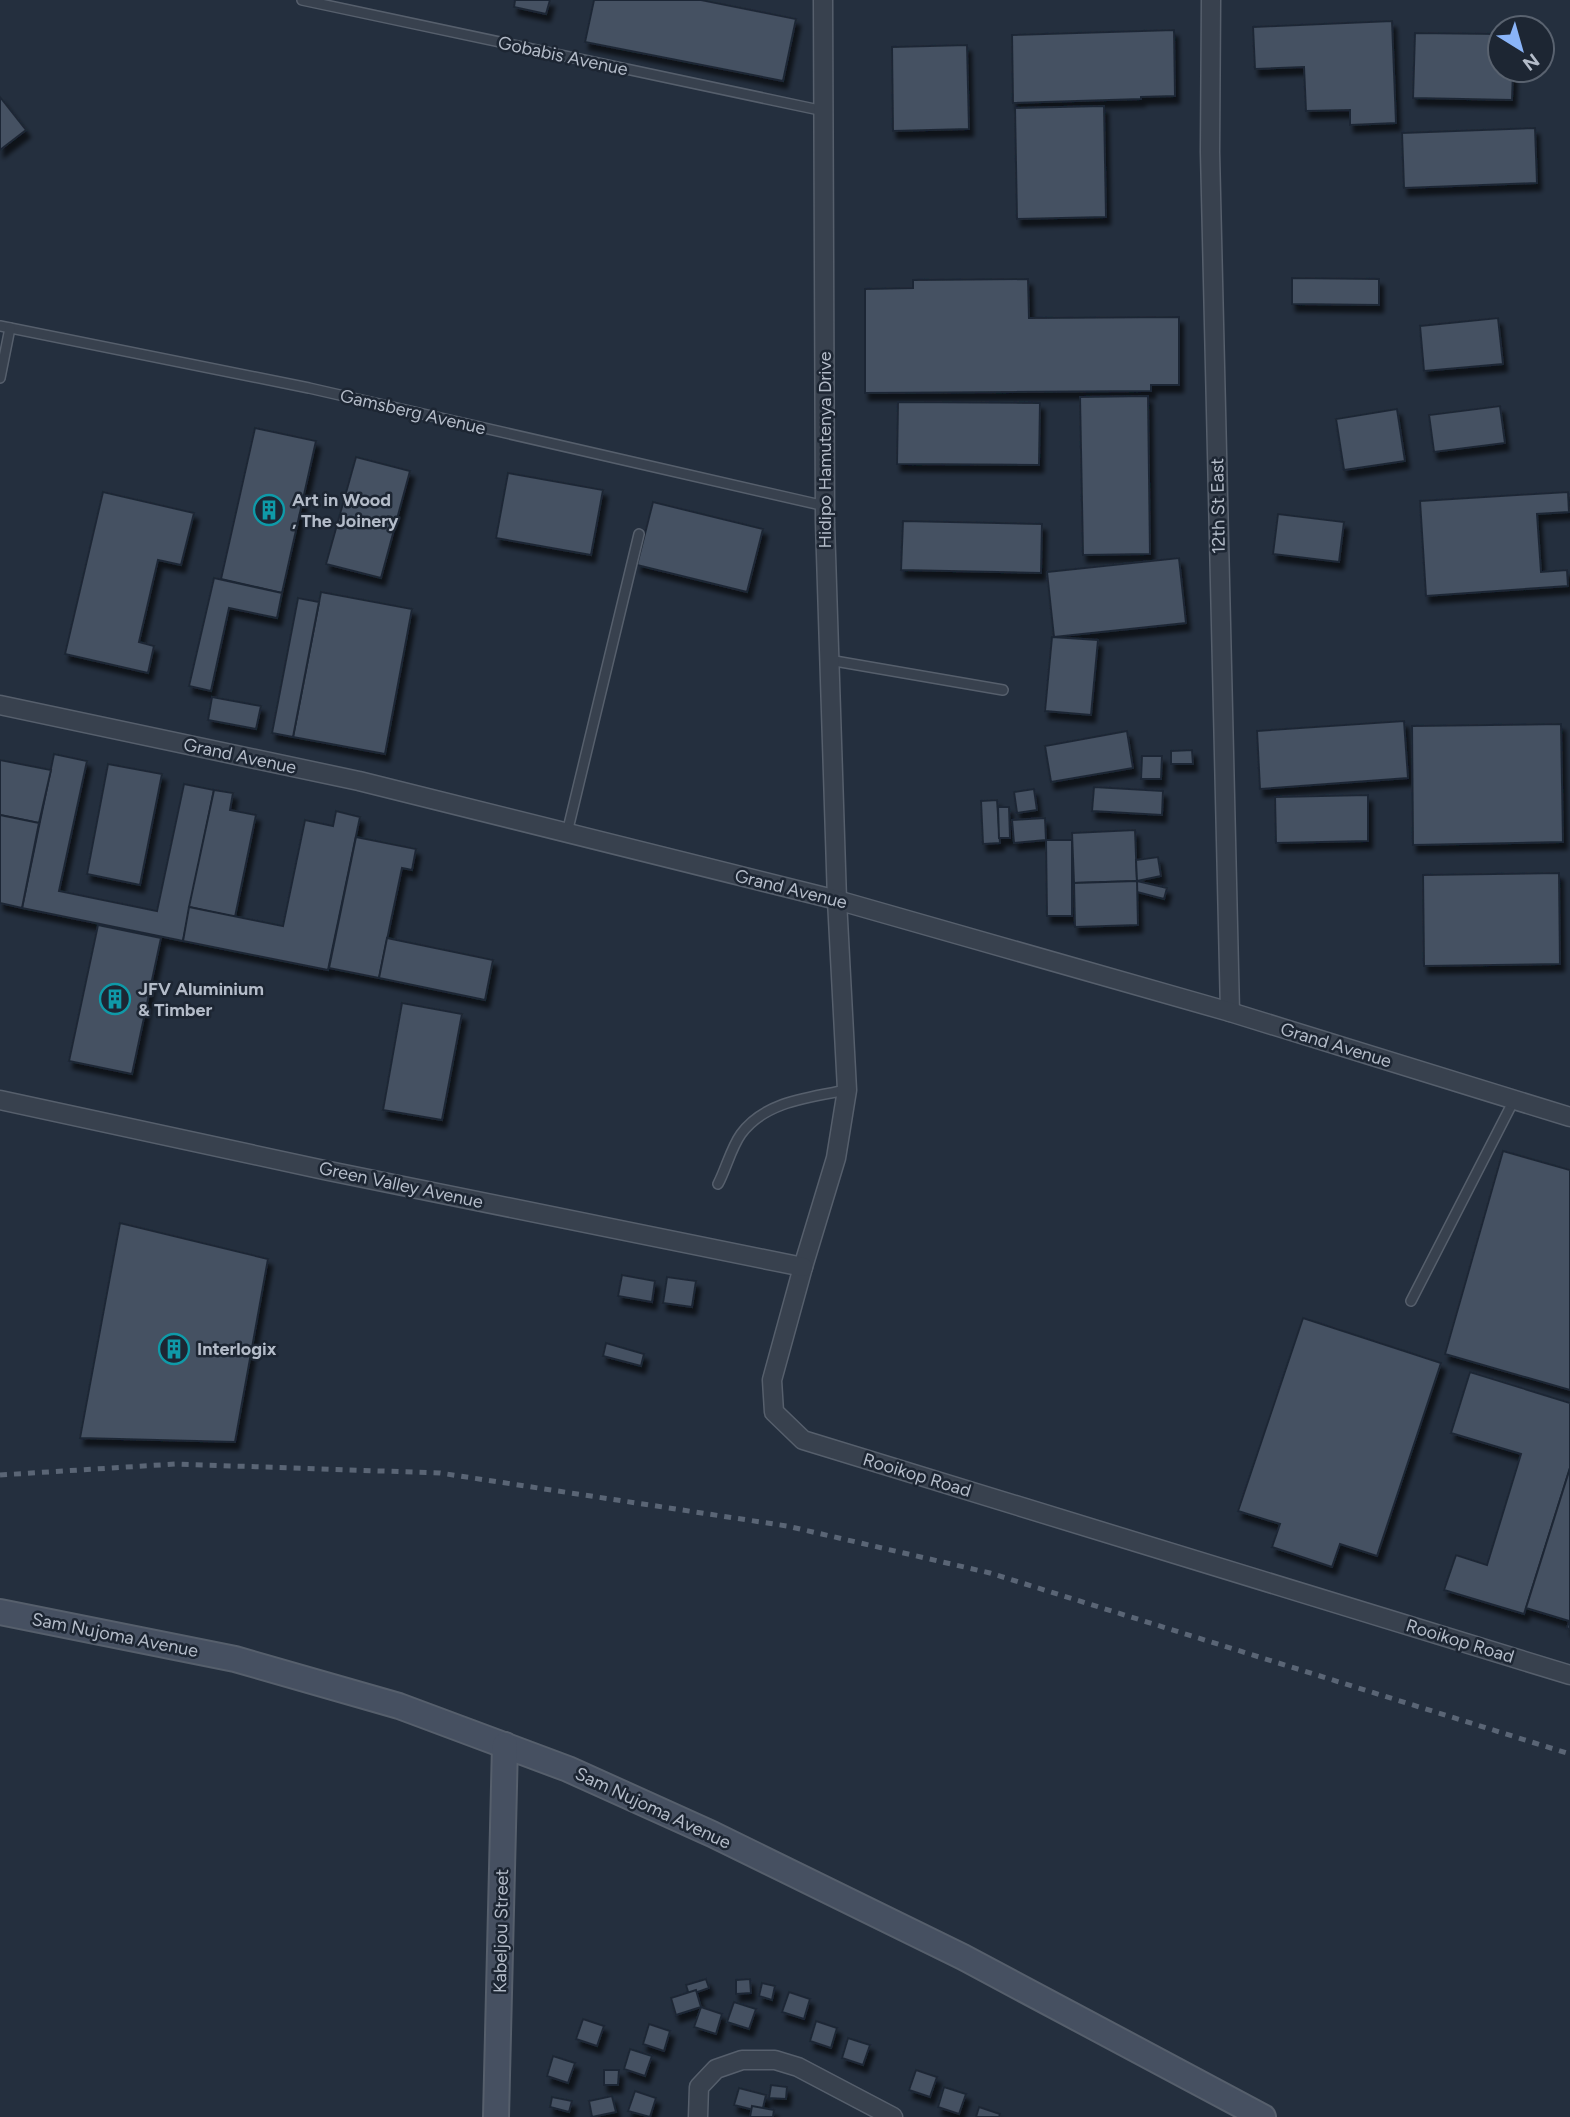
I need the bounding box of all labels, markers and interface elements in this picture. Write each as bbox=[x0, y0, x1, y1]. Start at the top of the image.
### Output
north arrow bbox=[1486, 14, 1556, 84]
street label: Gobabis Avenue bbox=[496, 31, 630, 81]
text: N bbox=[1518, 49, 1544, 76]
street label: Hidipo Hamutenya Drive bbox=[814, 351, 836, 549]
street label: Gamsberg Avenue bbox=[338, 385, 488, 440]
street label: 12th St East bbox=[1206, 458, 1230, 554]
place label: Art in Wood , The Joinery bbox=[292, 489, 399, 532]
building icon: Art in Wood , The Joinery bbox=[252, 493, 286, 527]
street label: Grand Avenue bbox=[182, 733, 299, 779]
street label: Grand Avenue bbox=[733, 864, 850, 914]
place label: JFV Aluminium & Timber bbox=[138, 978, 264, 1021]
building icon: JFV Aluminium & Timber bbox=[98, 982, 132, 1016]
street label: Grand Avenue bbox=[1278, 1018, 1394, 1072]
street label: Green Valley Avenue bbox=[317, 1157, 485, 1213]
building icon: Interlogix bbox=[157, 1332, 191, 1366]
place label: Interlogix bbox=[197, 1338, 277, 1360]
street label: Rooikop Road bbox=[860, 1448, 974, 1502]
street label: Sam Nujoma Avenue bbox=[30, 1608, 200, 1662]
street label: Rooikop Road bbox=[1403, 1614, 1517, 1668]
street label: Sam Nujoma Avenue bbox=[572, 1762, 734, 1854]
street label: Kabeljou Street bbox=[489, 1868, 513, 1993]

